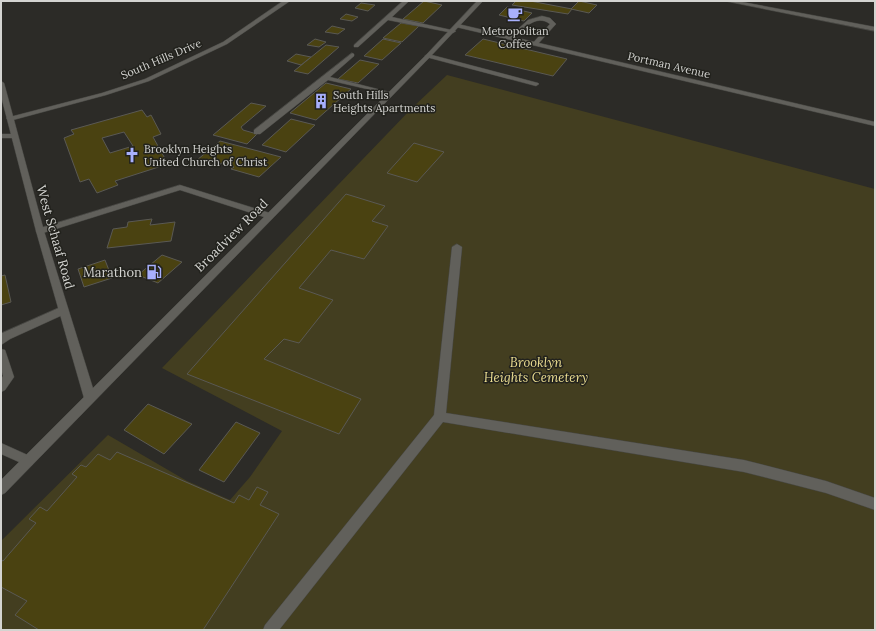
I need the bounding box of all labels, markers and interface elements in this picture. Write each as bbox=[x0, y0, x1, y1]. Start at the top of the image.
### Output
cafe icon: Metropolitan Coffee bbox=[506, 5, 524, 23]
place label: Metropolitan Coffee bbox=[481, 24, 549, 51]
street label: South Hills Drive bbox=[119, 36, 203, 82]
street label: Portman Avenue bbox=[626, 49, 712, 81]
place label: South Hills Heights Apartments bbox=[333, 88, 435, 115]
building icon: South Hills Heights Apartments bbox=[312, 92, 330, 110]
place label: Brooklyn Heights United Church of Christ bbox=[144, 142, 268, 169]
church icon: Brooklyn Heights United Church of Christ bbox=[123, 146, 141, 164]
street label: West Schaaf Road bbox=[33, 183, 79, 291]
street label: Broadview Road bbox=[191, 195, 272, 276]
fuel station icon: Marathon bbox=[145, 263, 163, 281]
place label: Marathon bbox=[83, 264, 142, 281]
park label: Brooklyn Heights Cemetery bbox=[484, 354, 589, 386]

